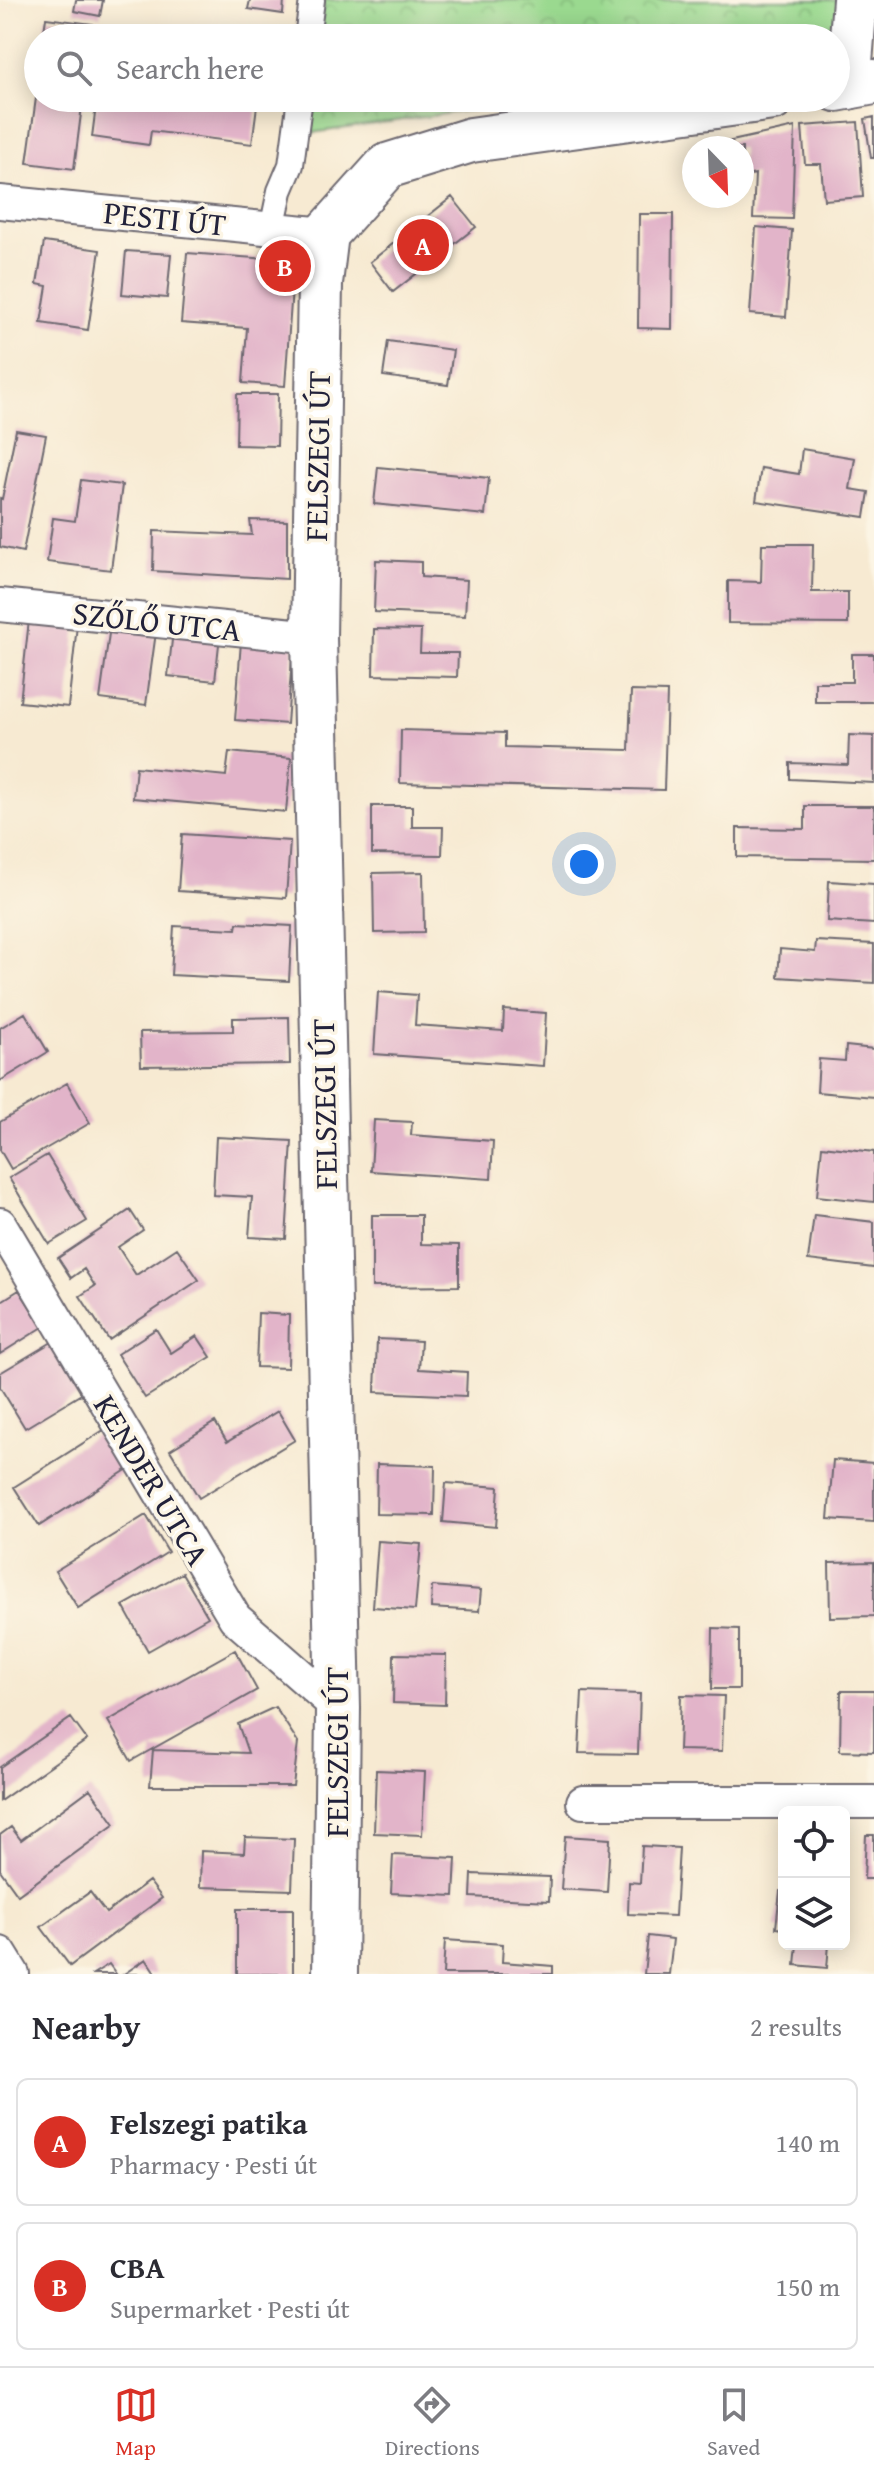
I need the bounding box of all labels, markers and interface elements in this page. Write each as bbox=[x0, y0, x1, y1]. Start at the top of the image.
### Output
search box bbox=[24, 24, 850, 112]
icon: search bbox=[52, 46, 96, 90]
text: Search here bbox=[116, 46, 264, 90]
north arrow bbox=[682, 136, 754, 208]
street label: PESTI ÚT bbox=[101, 188, 229, 248]
pin: A bbox=[397, 215, 449, 275]
pin: B bbox=[259, 236, 311, 296]
street label: FELSZEGI ÚT bbox=[292, 370, 342, 542]
street label: SZŐLŐ UTCA bbox=[71, 589, 244, 653]
your location bbox=[564, 844, 604, 884]
street label: FELSZEGI ÚT bbox=[299, 1018, 349, 1190]
street label: KENDER UTCA bbox=[82, 1386, 222, 1575]
street label: FELSZEGI ÚT bbox=[313, 1666, 360, 1837]
map controls bbox=[778, 1806, 850, 1950]
button: locate bbox=[778, 1806, 850, 1878]
button: layers bbox=[778, 1878, 850, 1950]
text: Nearby bbox=[32, 2002, 141, 2051]
text: 2 results bbox=[750, 2007, 842, 2046]
text: Felszegi patika bbox=[110, 2101, 308, 2145]
text: A bbox=[52, 2123, 68, 2162]
text: 140 m bbox=[775, 2123, 840, 2162]
text: Pharmacy · Pesti út bbox=[110, 2145, 317, 2184]
text: CBA bbox=[110, 2245, 165, 2289]
text: B bbox=[52, 2267, 68, 2306]
text: 150 m bbox=[775, 2267, 840, 2306]
text: Supermarket · Pesti út bbox=[110, 2289, 350, 2328]
tab: Map bbox=[114, 2383, 158, 2463]
tab: Directions bbox=[385, 2383, 480, 2463]
tab: Saved bbox=[707, 2383, 760, 2463]

